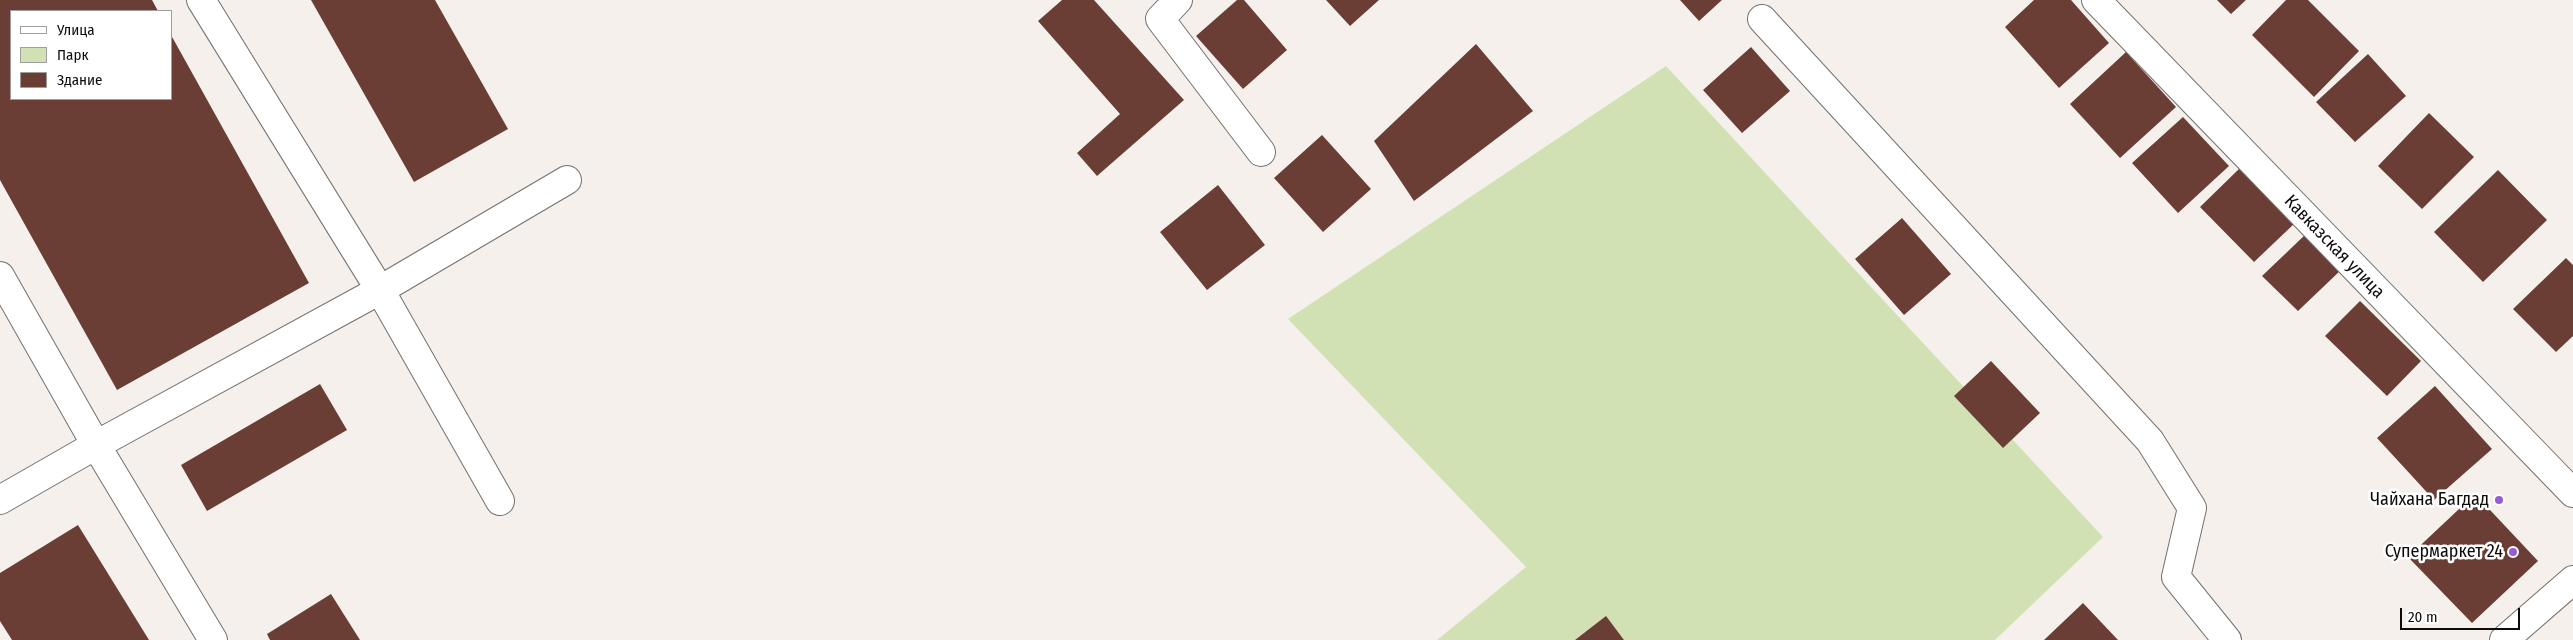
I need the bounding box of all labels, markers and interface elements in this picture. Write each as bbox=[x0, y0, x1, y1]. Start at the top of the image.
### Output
legend bbox=[10, 10, 172, 100]
text: Улица bbox=[57, 21, 95, 39]
text: Парк bbox=[57, 46, 88, 64]
text: Здание bbox=[57, 71, 103, 89]
street label: Кавказская улица bbox=[2279, 191, 2389, 303]
place label: Чайхана Багдад bbox=[2370, 489, 2489, 511]
marker: Чайхана Багдад bbox=[2493, 494, 2505, 506]
place label: Супермаркет 24 bbox=[2385, 541, 2503, 563]
marker: Супермаркет 24 bbox=[2507, 546, 2519, 558]
scale bar bbox=[2403, 598, 2523, 630]
text: 20 m bbox=[2408, 608, 2438, 626]

